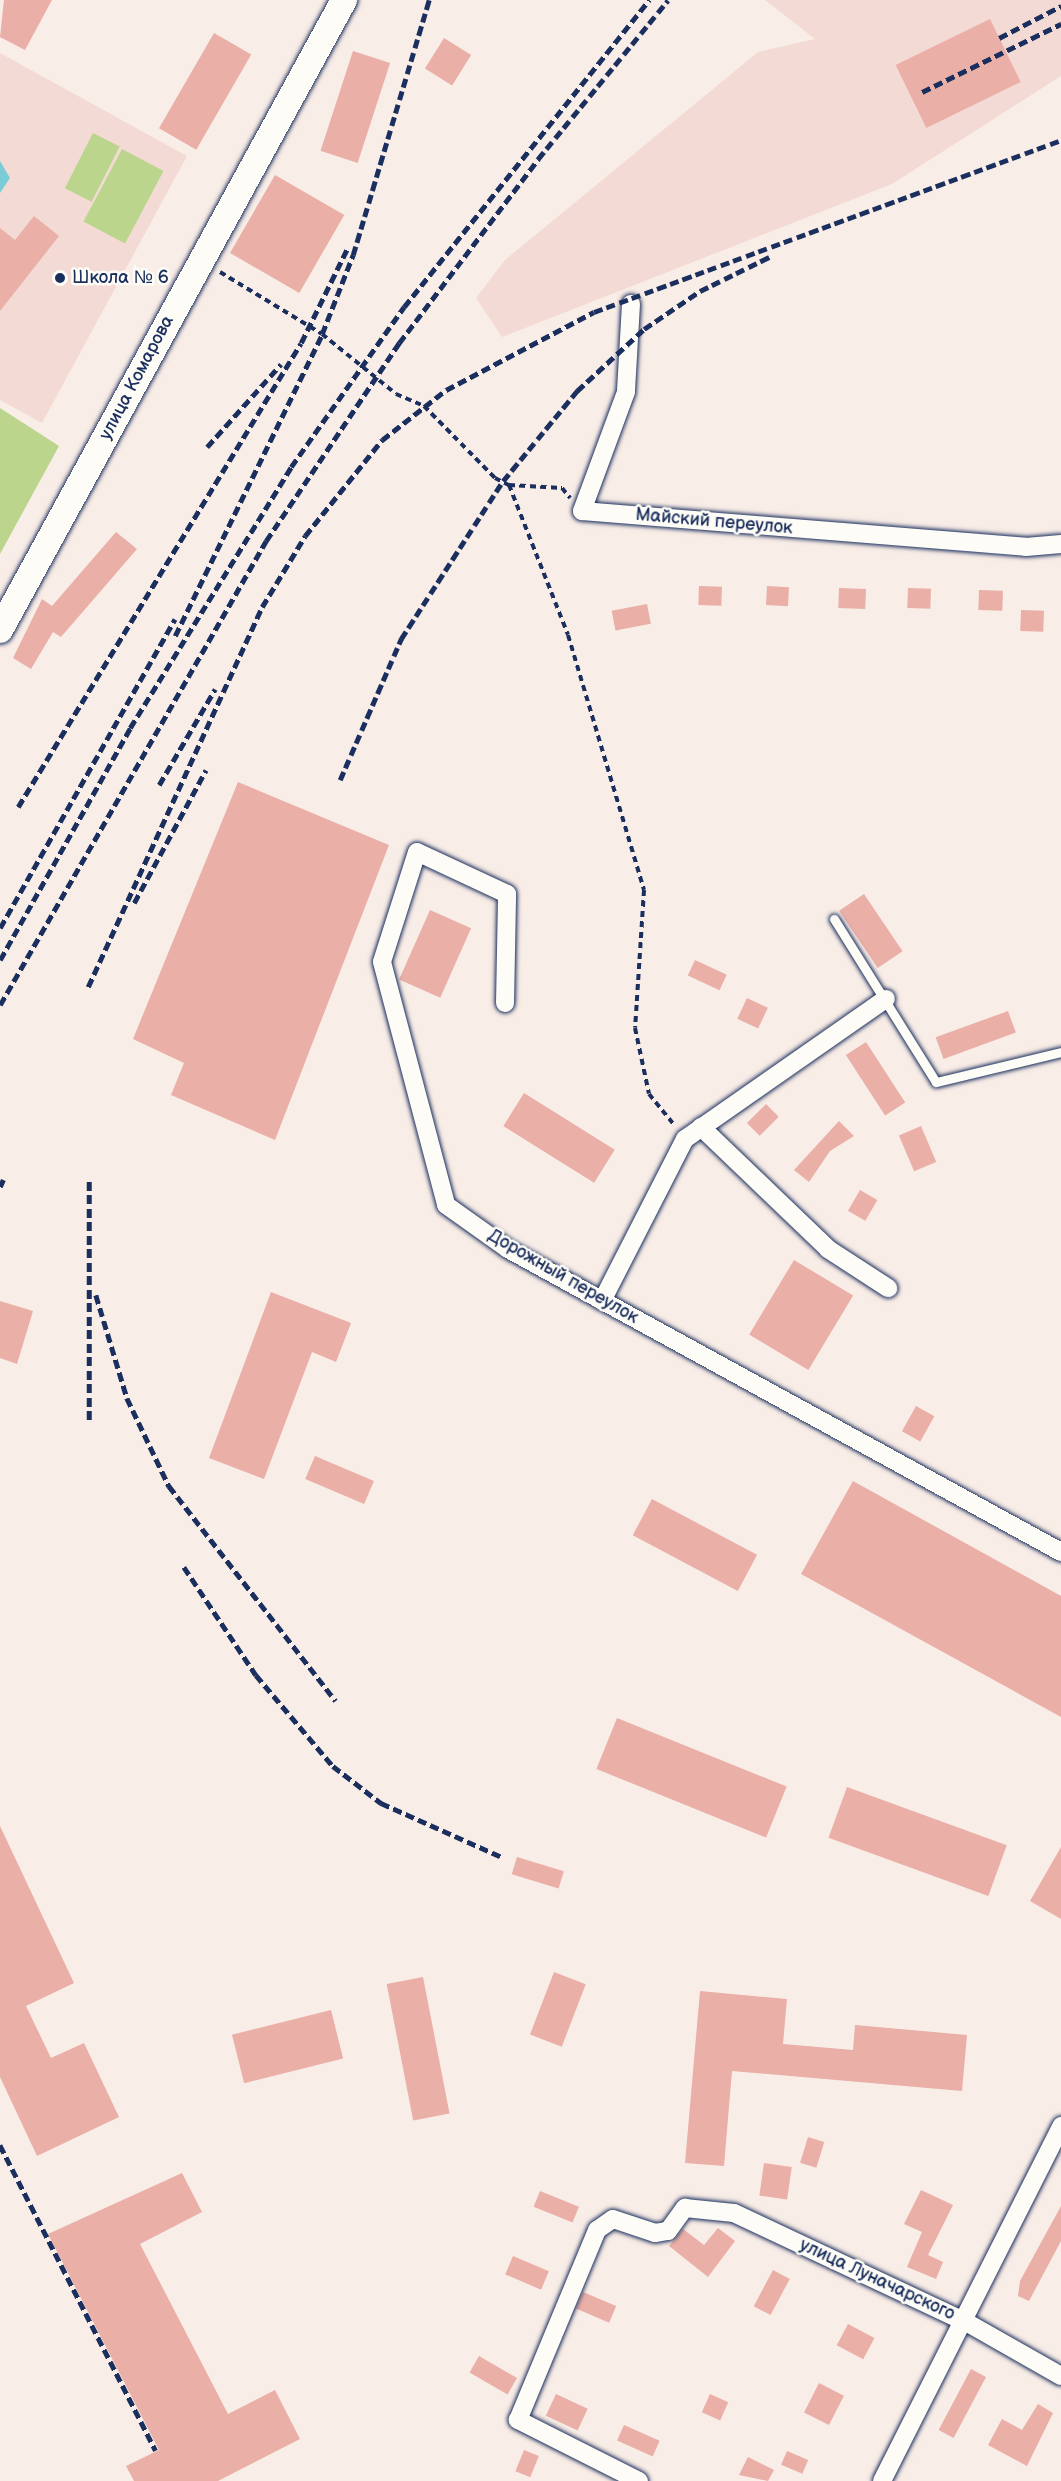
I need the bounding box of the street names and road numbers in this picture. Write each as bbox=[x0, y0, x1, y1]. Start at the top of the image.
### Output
street label: улица Комарова bbox=[95, 312, 179, 444]
street label: Майский переулок bbox=[635, 504, 793, 540]
street label: Дорожный переулок bbox=[484, 1225, 642, 1329]
street label: улица Луначарского bbox=[796, 2235, 958, 2325]

